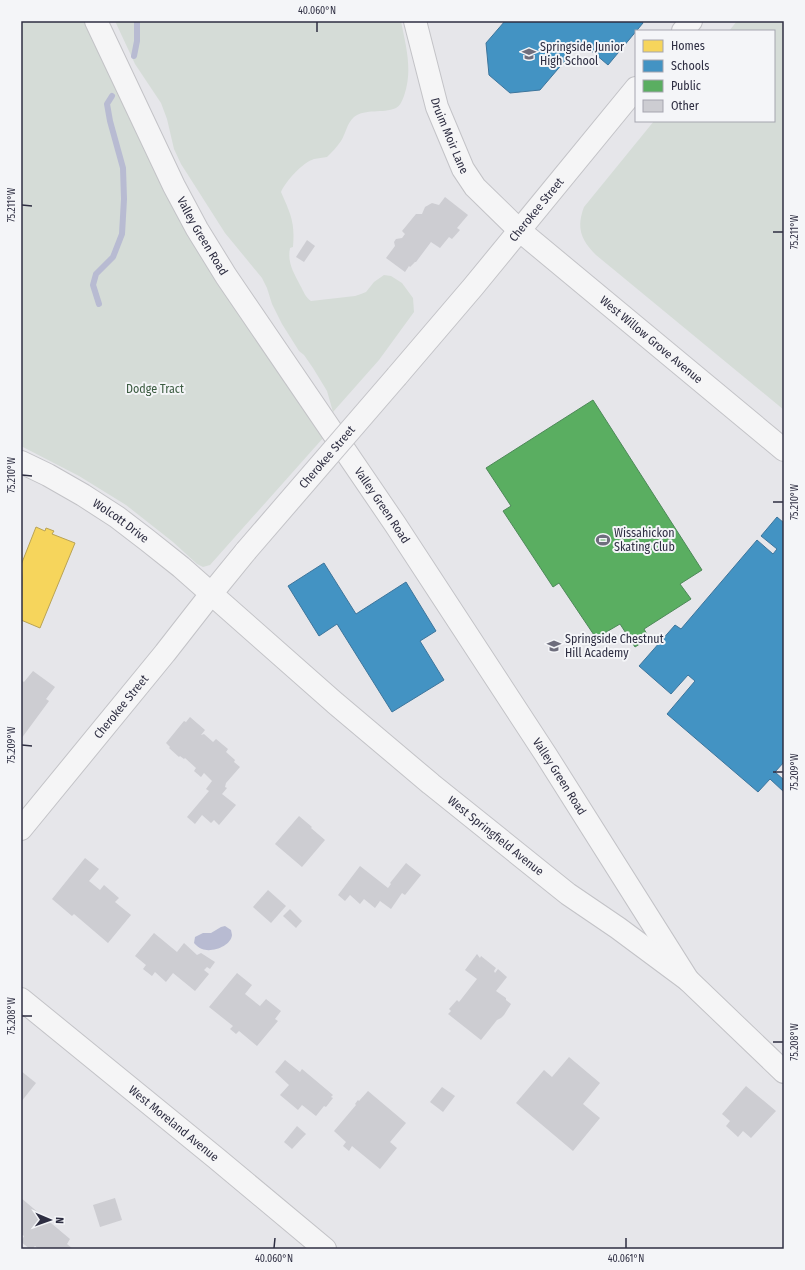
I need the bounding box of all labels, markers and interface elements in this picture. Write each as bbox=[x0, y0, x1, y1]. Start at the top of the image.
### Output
text: 40.060°N bbox=[298, 5, 336, 17]
legend bbox=[635, 30, 775, 122]
text: Homes bbox=[671, 39, 705, 53]
place label: Springside Junior High School bbox=[540, 40, 625, 68]
school or university icon: Springside Junior High School bbox=[521, 46, 537, 62]
text: Schools bbox=[671, 59, 709, 73]
text: Public bbox=[671, 79, 701, 93]
street label: Druim Moir Lane bbox=[428, 96, 471, 177]
text: Other bbox=[671, 99, 700, 113]
street label: Cherokee Street bbox=[506, 175, 567, 244]
text: 75.211°W bbox=[6, 187, 18, 222]
street label: Valley Green Road bbox=[174, 194, 231, 278]
text: 75.211°W bbox=[789, 214, 801, 249]
street label: West Willow Grove Avenue bbox=[597, 293, 705, 386]
park label: Dodge Tract bbox=[126, 382, 184, 396]
street label: Cherokee Street bbox=[296, 423, 358, 491]
text: 75.210°W bbox=[6, 456, 18, 493]
street label: Valley Green Road bbox=[352, 465, 413, 546]
text: 75.210°W bbox=[789, 483, 801, 520]
street label: Wolcott Drive bbox=[90, 496, 152, 546]
place label: Wissahickon Skating Club bbox=[614, 526, 675, 554]
sports icon: Wissahickon Skating Club bbox=[595, 532, 611, 548]
place label: Springside Chestnut Hill Academy bbox=[565, 632, 664, 660]
school or university icon: Springside Chestnut Hill Academy bbox=[546, 638, 562, 654]
street label: Cherokee Street bbox=[91, 672, 151, 741]
text: 75.209°W bbox=[6, 726, 18, 764]
street label: Valley Green Road bbox=[530, 735, 589, 818]
text: 75.209°W bbox=[789, 753, 801, 791]
street label: West Springfield Avenue bbox=[445, 793, 546, 879]
text: 75.208°W bbox=[6, 997, 18, 1035]
text: 75.208°W bbox=[789, 1023, 801, 1061]
street label: West Moreland Avenue bbox=[126, 1083, 222, 1164]
north arrow bbox=[30, 1200, 70, 1240]
text: N bbox=[53, 1217, 66, 1224]
text: 40.060°N bbox=[255, 1253, 293, 1265]
text: 40.061°N bbox=[608, 1253, 644, 1265]

